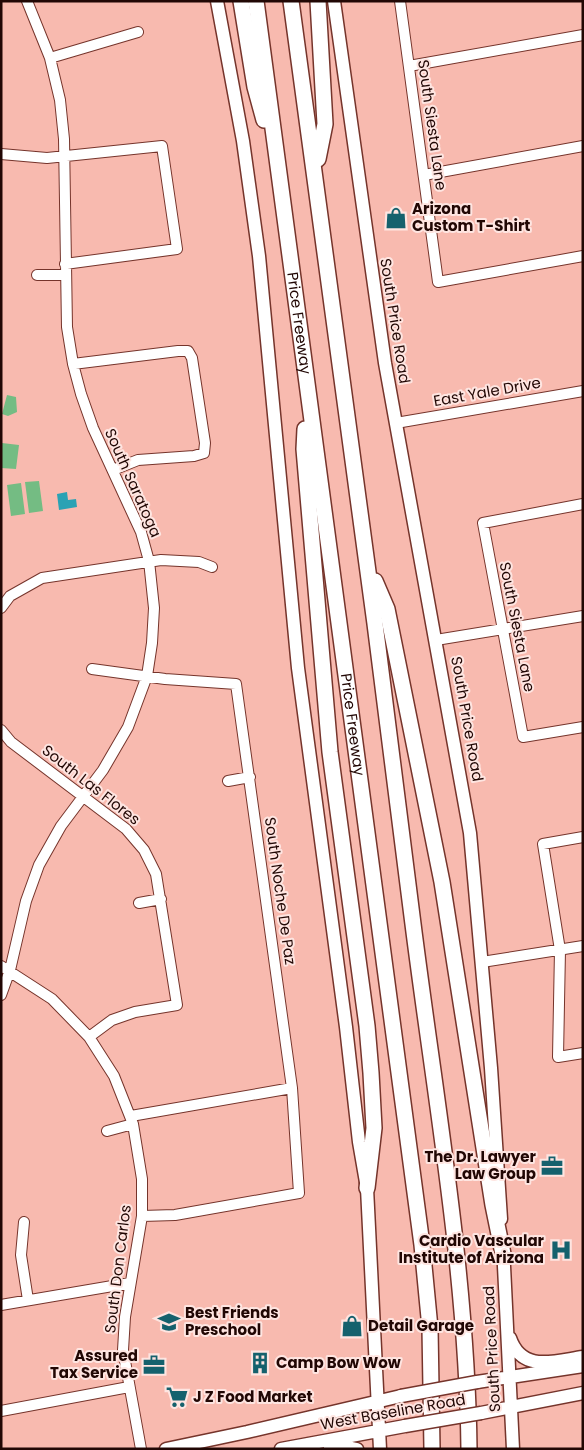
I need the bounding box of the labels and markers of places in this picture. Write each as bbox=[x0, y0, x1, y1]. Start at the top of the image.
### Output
place label: Arizona Custom T-Shirt bbox=[412, 198, 530, 236]
shop icon: Arizona Custom T-Shirt bbox=[383, 205, 409, 231]
place label: The Dr. Lawyer Law Group bbox=[424, 1146, 537, 1184]
office icon: The Dr. Lawyer Law Group bbox=[539, 1153, 565, 1179]
place label: Cardio Vascular Institute of Arizona bbox=[399, 1230, 545, 1268]
hospital icon: Cardio Vascular Institute of Arizona bbox=[548, 1237, 574, 1263]
place label: Best Friends Preschool bbox=[185, 1302, 279, 1340]
school or university icon: Best Friends Preschool bbox=[156, 1309, 182, 1335]
shop icon: Detail Garage bbox=[339, 1313, 365, 1339]
place label: Detail Garage bbox=[368, 1315, 474, 1336]
place label: Assured Tax Service bbox=[50, 1345, 138, 1383]
building icon: Camp Bow Wow bbox=[247, 1350, 273, 1376]
office icon: Assured Tax Service bbox=[141, 1352, 167, 1378]
place label: Camp Bow Wow bbox=[276, 1352, 401, 1373]
supermarket icon: J Z Food Market bbox=[164, 1384, 190, 1410]
place label: J Z Food Market bbox=[193, 1386, 313, 1407]

